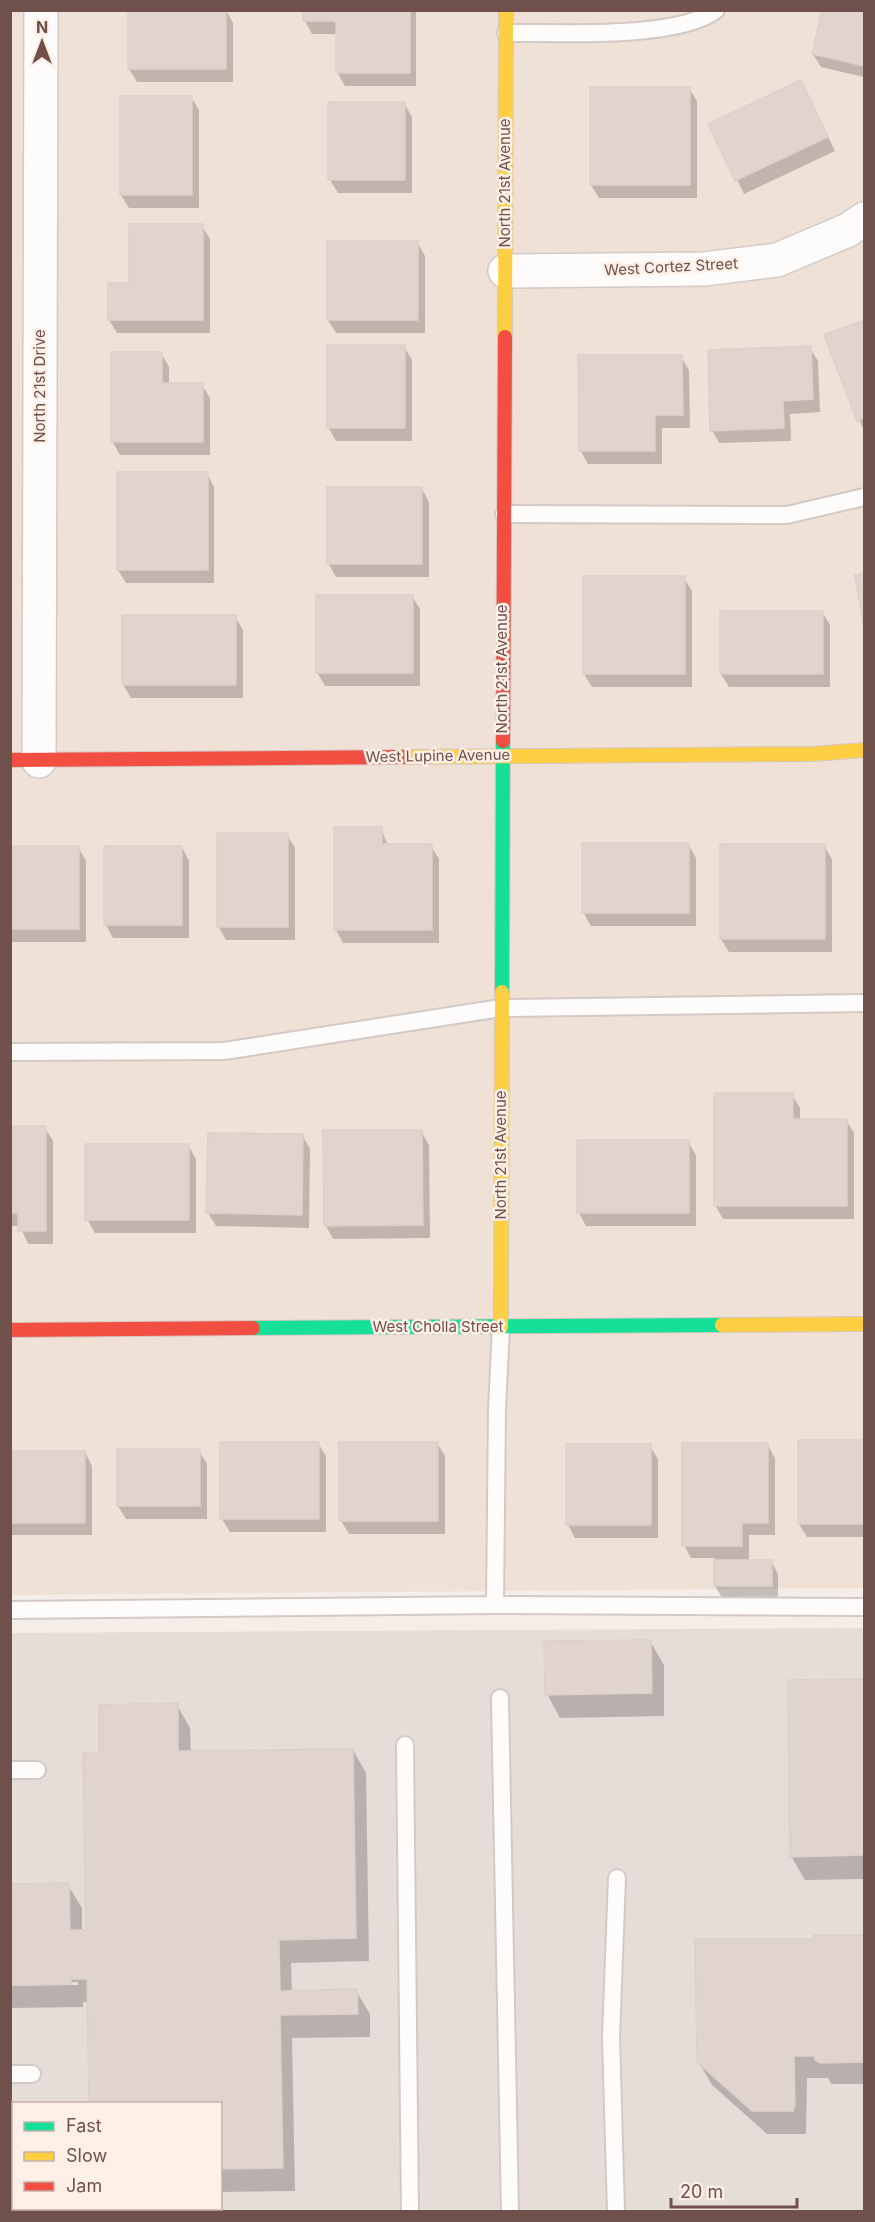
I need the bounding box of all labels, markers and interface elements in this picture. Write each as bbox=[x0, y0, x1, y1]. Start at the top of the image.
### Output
north arrow bbox=[12, 12, 72, 72]
text: N bbox=[36, 17, 48, 37]
street label: North 21st Avenue bbox=[495, 118, 514, 248]
street label: West Cortez Street bbox=[604, 254, 738, 279]
street label: North 21st Drive bbox=[30, 329, 49, 443]
street label: North 21st Avenue bbox=[492, 604, 511, 734]
street label: West Lupine Avenue bbox=[366, 745, 510, 766]
street label: North 21st Avenue bbox=[491, 1090, 510, 1220]
street label: West Cholla Street bbox=[373, 1317, 504, 1336]
legend bbox=[12, 2102, 222, 2210]
text: Fast bbox=[66, 2115, 102, 2136]
text: Slow bbox=[66, 2145, 107, 2166]
scale bar bbox=[671, 2171, 797, 2209]
text: Jam bbox=[66, 2175, 102, 2196]
text: 20 m bbox=[680, 2181, 723, 2202]

